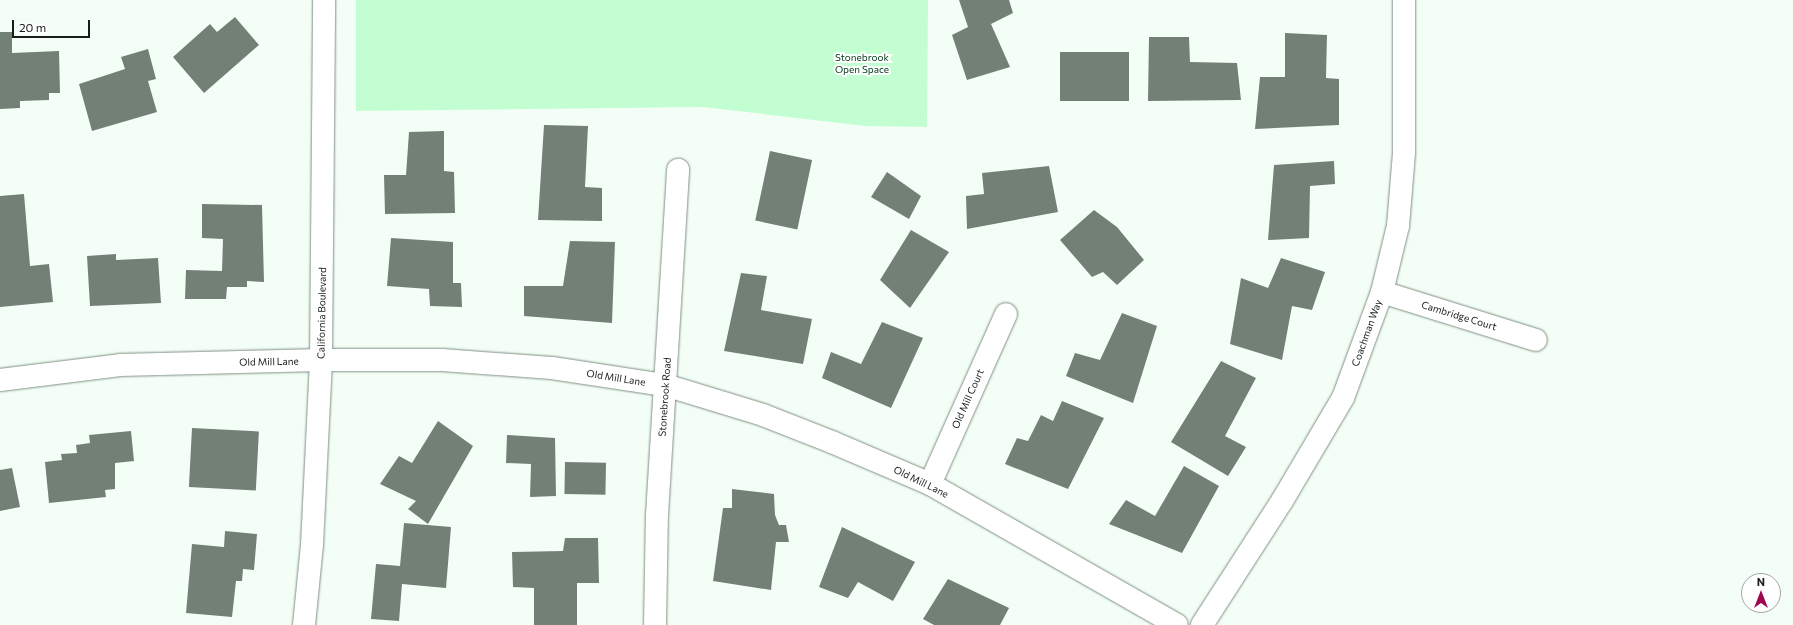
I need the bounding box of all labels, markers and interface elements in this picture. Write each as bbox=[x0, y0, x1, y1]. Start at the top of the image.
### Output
scale bar bbox=[14, 12, 92, 38]
text: 20 m bbox=[19, 20, 46, 34]
park label: Stonebrook Open Space bbox=[835, 51, 889, 74]
street label: California Boulevard bbox=[315, 267, 329, 359]
street label: Coachman Way bbox=[1349, 298, 1385, 368]
street label: Cambridge Court bbox=[1420, 299, 1498, 333]
street label: Old Mill Lane bbox=[239, 355, 299, 369]
street label: Stonebrook Road bbox=[656, 357, 674, 437]
street label: Old Mill Lane bbox=[586, 367, 646, 389]
street label: Old Mill Court bbox=[949, 367, 987, 431]
street label: Old Mill Lane bbox=[892, 464, 950, 500]
north arrow bbox=[1741, 573, 1781, 613]
text: N bbox=[1757, 575, 1765, 588]

